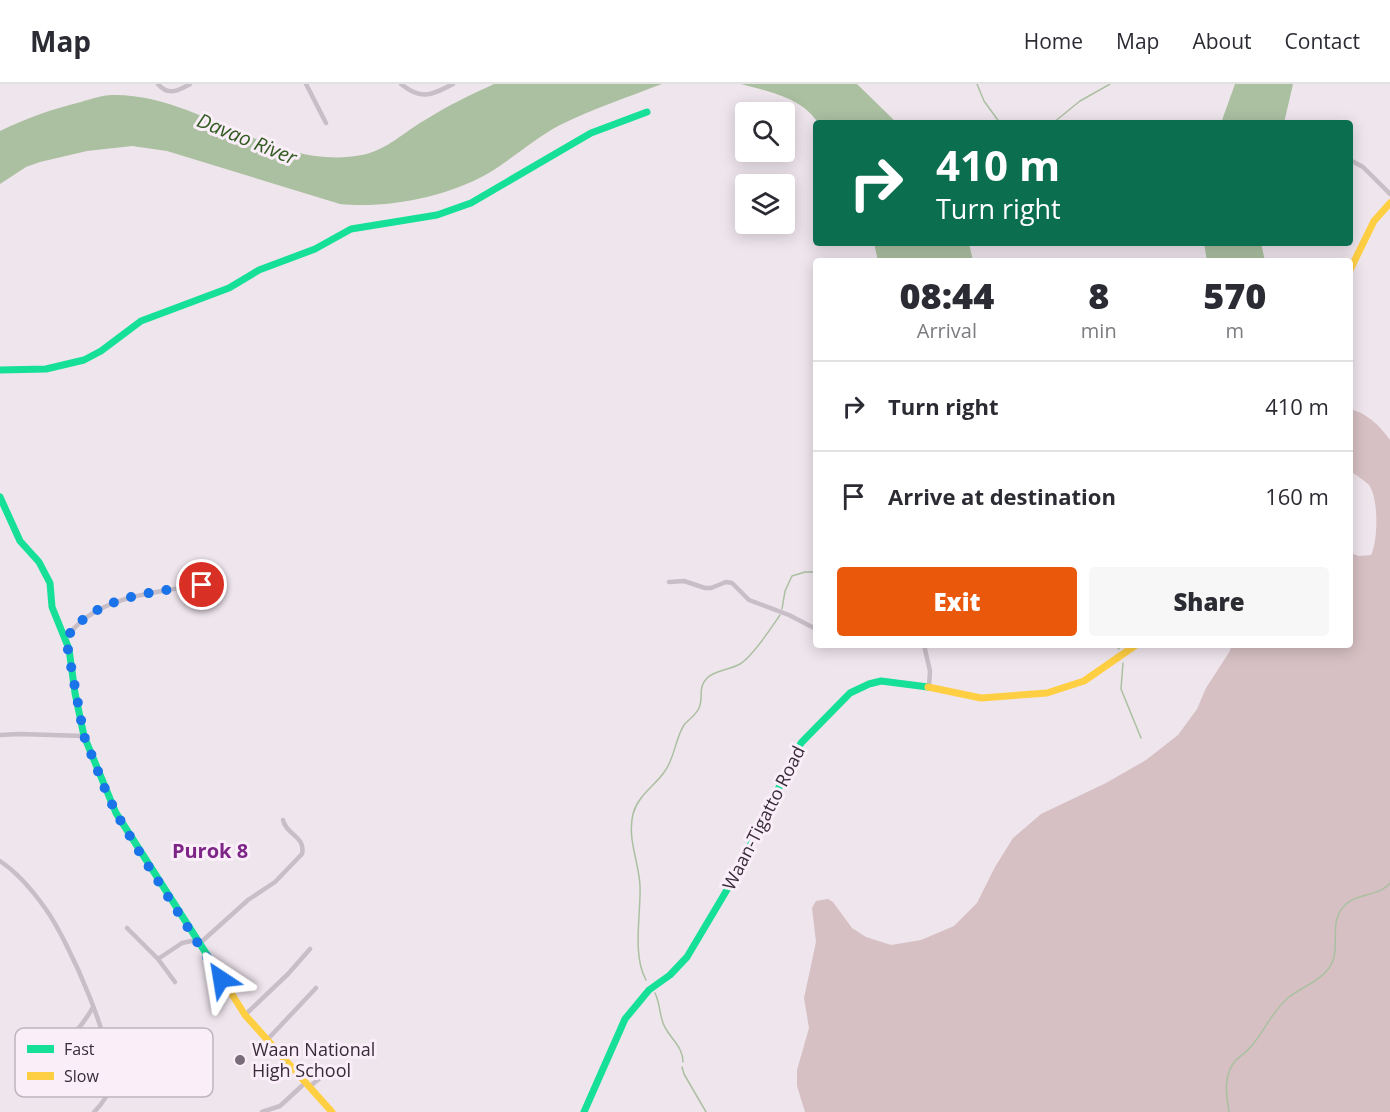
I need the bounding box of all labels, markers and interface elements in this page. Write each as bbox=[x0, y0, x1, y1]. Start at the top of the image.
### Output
text: Map bbox=[30, 22, 91, 60]
text: Home bbox=[1024, 27, 1083, 55]
text: Map bbox=[1116, 27, 1159, 55]
text: About bbox=[1192, 27, 1252, 55]
text: Contact bbox=[1285, 27, 1360, 55]
map controls bbox=[735, 102, 795, 234]
button: search bbox=[735, 102, 795, 162]
water label: Davao River bbox=[193, 106, 302, 171]
text: 410 m bbox=[936, 136, 1060, 193]
icon: right bbox=[837, 144, 915, 222]
button: layers bbox=[735, 174, 795, 234]
text: Turn right bbox=[936, 190, 1061, 227]
text: 08:44 bbox=[900, 271, 994, 320]
text: 8 bbox=[1088, 271, 1109, 320]
text: 570 bbox=[1203, 271, 1266, 320]
text: Arrival bbox=[917, 317, 977, 344]
text: min bbox=[1081, 317, 1117, 344]
text: m bbox=[1226, 317, 1244, 344]
icon: right bbox=[837, 390, 870, 423]
text: Turn right bbox=[888, 391, 999, 421]
text: 410 m bbox=[1265, 391, 1329, 421]
icon: arrive bbox=[837, 480, 870, 513]
text: Arrive at destination bbox=[888, 481, 1116, 511]
text: 160 m bbox=[1265, 481, 1329, 511]
pin bbox=[176, 559, 227, 610]
button: Exit bbox=[837, 567, 1077, 636]
button: Share bbox=[1089, 567, 1329, 636]
icon: arrive bbox=[185, 568, 218, 601]
street label: Waan-Tigatto Road bbox=[716, 741, 810, 894]
district label: Purok 8 bbox=[172, 837, 248, 864]
position arrow bbox=[189, 947, 253, 1011]
legend bbox=[15, 1028, 213, 1097]
place label: Waan National High School bbox=[252, 1037, 375, 1082]
text: Fast bbox=[64, 1038, 95, 1060]
marker: Waan National High School bbox=[233, 1053, 247, 1067]
text: Slow bbox=[64, 1065, 99, 1087]

